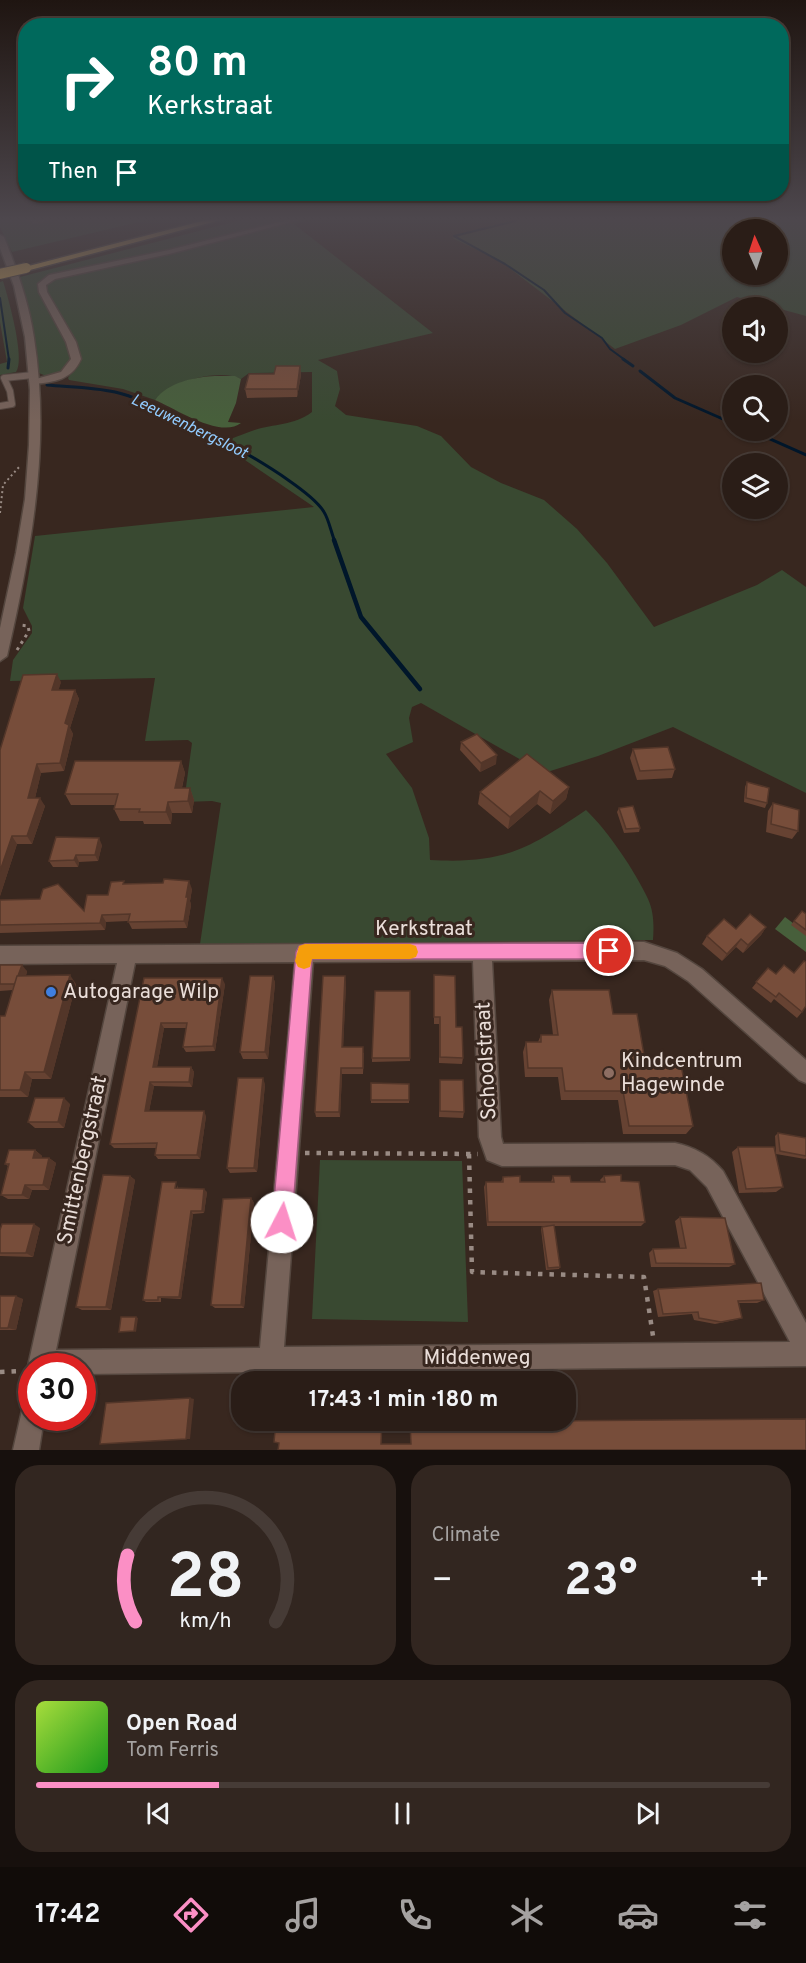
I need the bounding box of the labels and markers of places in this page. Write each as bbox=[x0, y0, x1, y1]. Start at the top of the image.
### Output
pin bbox=[583, 925, 634, 976]
place label: Autogarage Wilp bbox=[63, 979, 219, 1006]
marker: Autogarage Wilp bbox=[44, 985, 58, 999]
place label: Kindcentrum Hagewinde bbox=[621, 1048, 743, 1099]
marker: Kindcentrum Hagewinde bbox=[602, 1066, 616, 1080]

